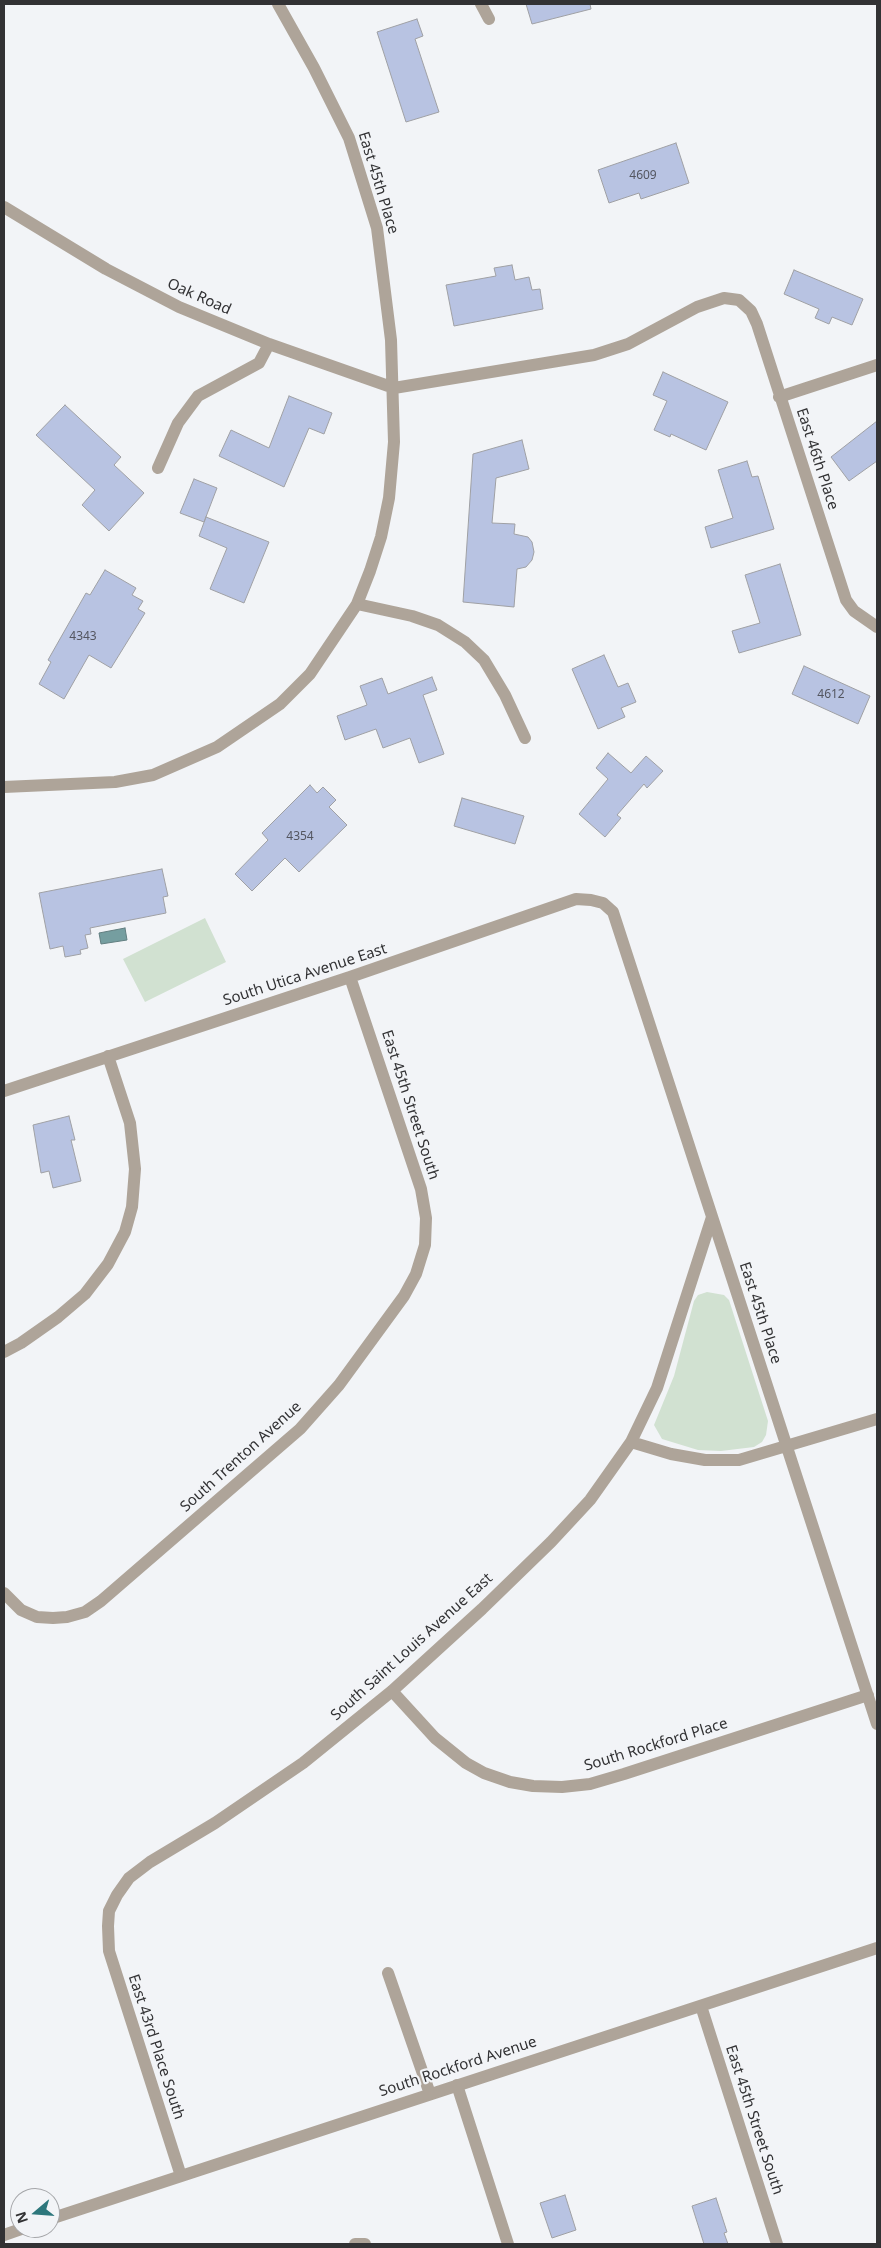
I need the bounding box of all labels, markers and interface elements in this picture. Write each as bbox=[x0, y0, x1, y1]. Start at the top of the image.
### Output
street label: East 45th Place bbox=[354, 130, 402, 236]
house number: 4609 bbox=[629, 169, 657, 183]
street label: Oak Road bbox=[164, 275, 234, 319]
street label: East 46th Place bbox=[792, 406, 842, 512]
house number: 4343 bbox=[69, 630, 97, 644]
house number: 4612 bbox=[817, 688, 845, 702]
house number: 4354 bbox=[286, 830, 314, 844]
street label: South Utica Avenue East bbox=[221, 940, 389, 1010]
street label: East 45th Street South bbox=[377, 1028, 443, 1182]
street label: East 45th Place bbox=[735, 1260, 785, 1366]
street label: South Trenton Avenue bbox=[177, 1398, 305, 1516]
street label: South Saint Louis Avenue East bbox=[327, 1570, 497, 1724]
street label: South Rockford Place bbox=[582, 1715, 730, 1775]
street label: East 43rd Place South bbox=[124, 1972, 188, 2122]
street label: South Rockford Avenue bbox=[377, 2033, 539, 2101]
street label: East 45th Street South bbox=[721, 2043, 787, 2197]
north arrow bbox=[10, 2188, 60, 2238]
text: N bbox=[10, 2209, 32, 2226]

